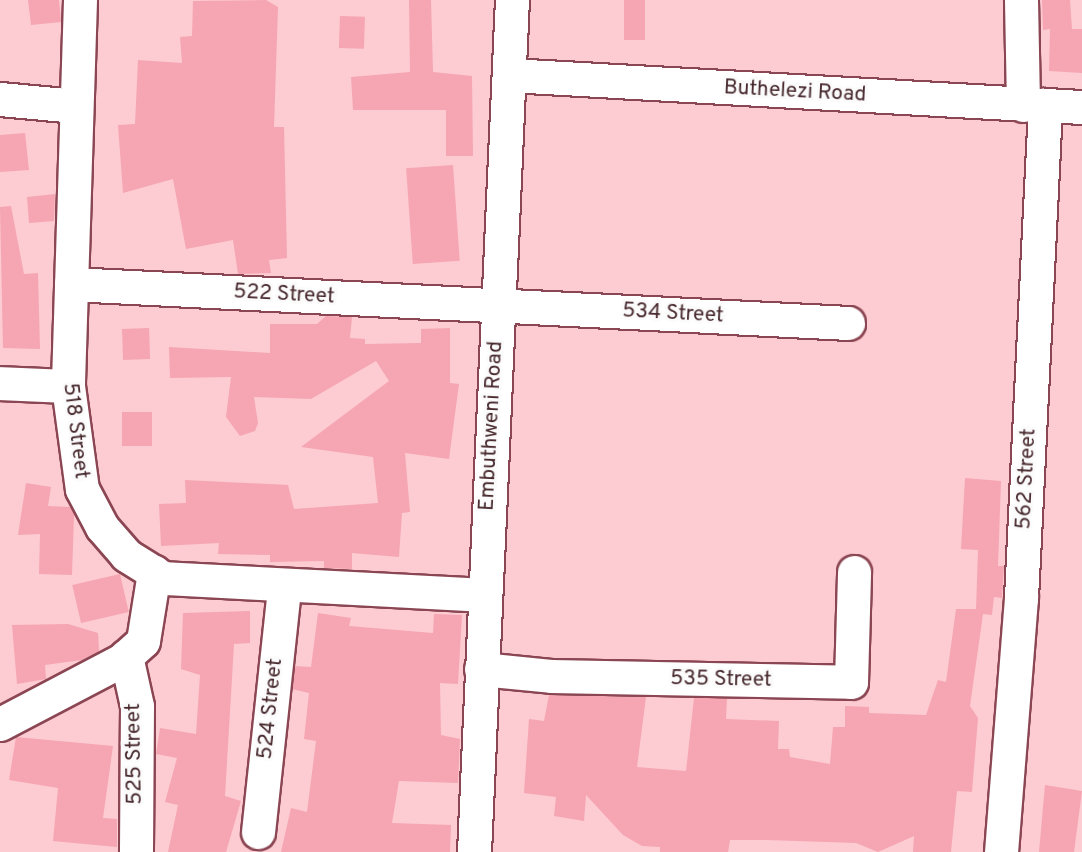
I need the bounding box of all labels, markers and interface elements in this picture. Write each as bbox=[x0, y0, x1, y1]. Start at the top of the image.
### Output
street label: Buthelezi Road bbox=[723, 76, 867, 108]
street label: 522 Street bbox=[233, 280, 335, 310]
street label: 534 Street bbox=[622, 299, 724, 329]
street label: Embuthweni Road bbox=[475, 340, 509, 512]
street label: 518 Street bbox=[57, 382, 93, 480]
street label: 562 Street bbox=[1012, 428, 1042, 530]
street label: 524 Street bbox=[253, 657, 289, 761]
street label: 535 Street bbox=[670, 667, 772, 693]
street label: 525 Street bbox=[122, 703, 148, 805]

